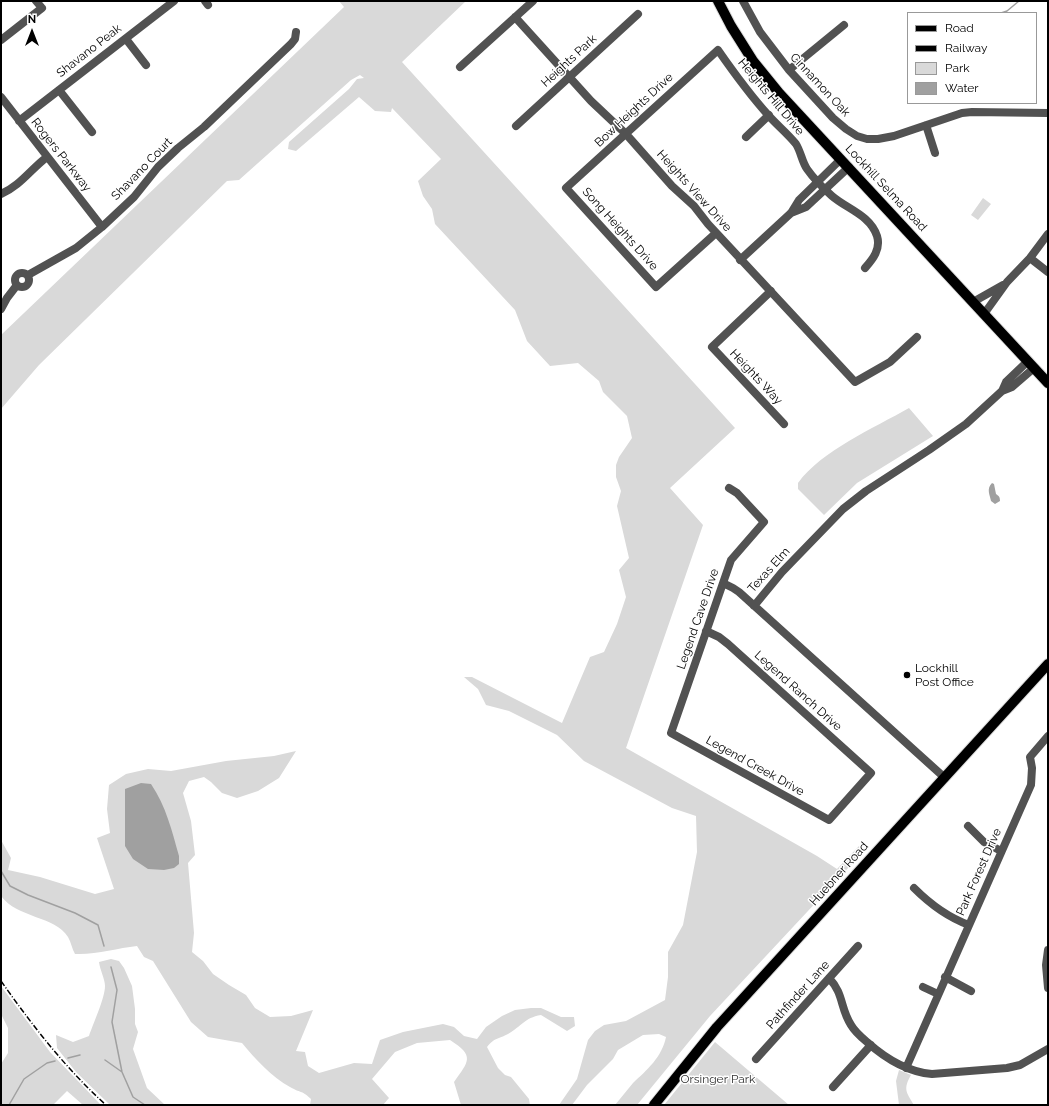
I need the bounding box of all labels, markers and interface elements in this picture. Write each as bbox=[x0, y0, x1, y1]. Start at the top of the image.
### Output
north arrow bbox=[12, 12, 52, 52]
legend bbox=[907, 12, 1037, 104]
text: N bbox=[28, 13, 36, 26]
street label: Shavano Peak bbox=[54, 21, 124, 81]
text: Road bbox=[945, 21, 974, 35]
street label: Heights Park bbox=[538, 32, 600, 90]
text: Railway bbox=[945, 41, 987, 55]
street label: Cinnamon Oak bbox=[787, 50, 853, 120]
street label: Heights Hill Drive bbox=[735, 56, 807, 138]
text: Park bbox=[945, 61, 970, 75]
street label: Bow Heights Drive bbox=[592, 70, 676, 150]
text: Water bbox=[945, 81, 979, 95]
street label: Rogers Parkway bbox=[28, 115, 94, 195]
street label: Shavano Court bbox=[109, 135, 175, 203]
street label: Lockhill Selma Road bbox=[842, 142, 930, 234]
street label: Heights View Drive bbox=[654, 147, 734, 235]
street label: Song Heights Drive bbox=[579, 185, 661, 273]
street label: Heights Way bbox=[727, 346, 785, 408]
street label: Texas Elm bbox=[745, 544, 793, 596]
street label: Legend Cave Drive bbox=[674, 567, 722, 671]
street label: Legend Ranch Drive bbox=[751, 648, 845, 734]
place label: Lockhill Post Office bbox=[915, 661, 974, 689]
marker: Lockhill Post Office bbox=[902, 670, 912, 680]
street label: Legend Creek Drive bbox=[703, 733, 807, 799]
street label: Park Forest Drive bbox=[953, 826, 1005, 918]
street label: Huebner Road bbox=[807, 839, 871, 909]
street label: Pathfinder Lane bbox=[763, 958, 833, 1032]
park label: Orsinger Park bbox=[681, 1072, 755, 1086]

